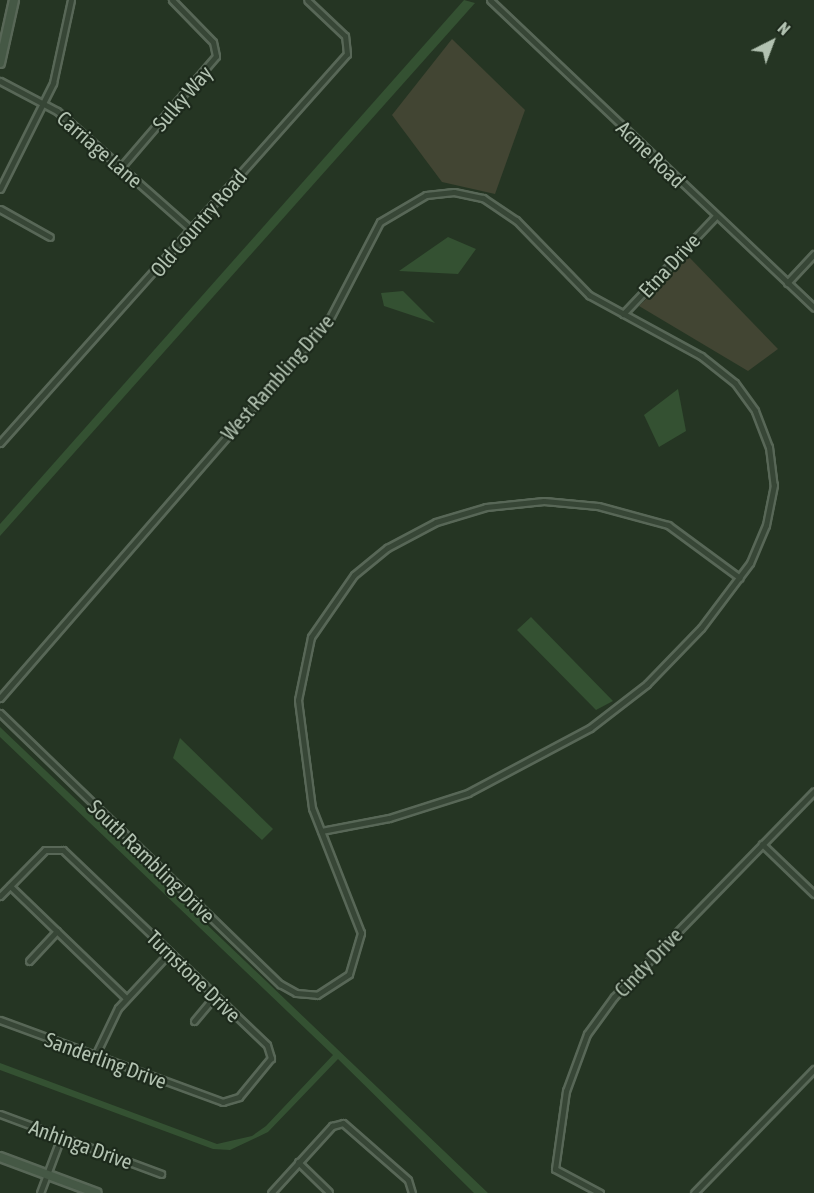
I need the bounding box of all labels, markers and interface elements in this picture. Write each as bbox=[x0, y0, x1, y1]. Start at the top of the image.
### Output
north arrow bbox=[742, 12, 802, 72]
text: N bbox=[775, 19, 794, 38]
street label: Sulky Way bbox=[147, 60, 217, 136]
street label: Carriage Lane bbox=[52, 105, 148, 193]
street label: Acme Road bbox=[611, 115, 691, 193]
street label: Old Country Road bbox=[145, 164, 251, 282]
street label: Etna Drive bbox=[633, 228, 705, 302]
street label: West Rambling Drive bbox=[215, 309, 339, 445]
street label: South Rambling Drive bbox=[83, 794, 221, 928]
street label: Cindy Drive bbox=[609, 922, 687, 1002]
street label: Turnstone Drive bbox=[142, 925, 246, 1027]
street label: Sanderling Drive bbox=[42, 1026, 170, 1094]
street label: Anhinga Drive bbox=[26, 1114, 136, 1174]

